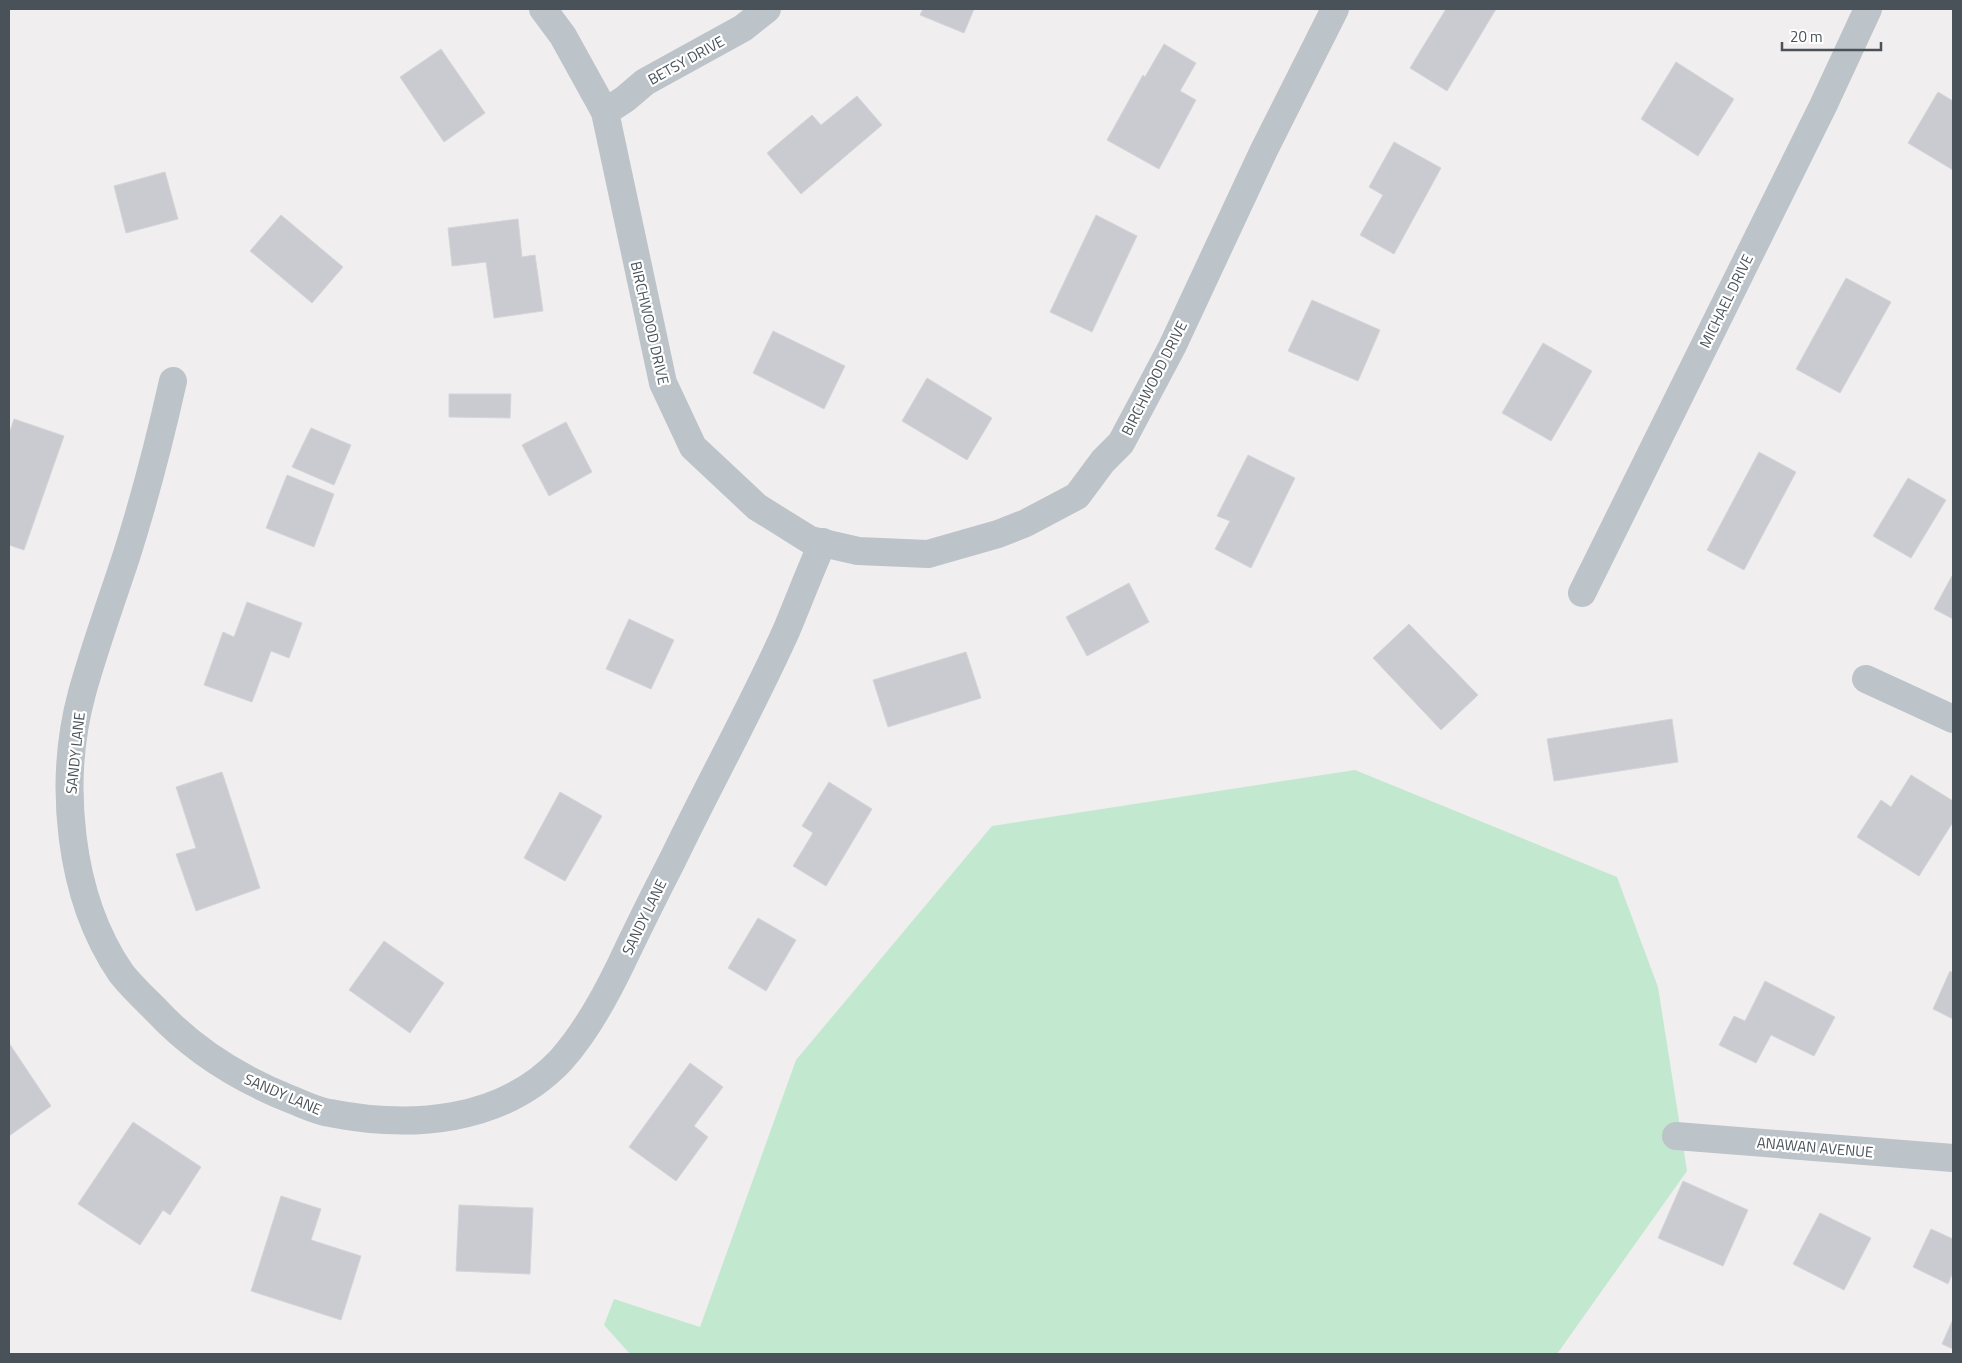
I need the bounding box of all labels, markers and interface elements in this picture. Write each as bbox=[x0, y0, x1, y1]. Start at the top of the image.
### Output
scale bar bbox=[1782, 20, 1881, 52]
text: 20 m bbox=[1790, 25, 1823, 48]
street label: BETSY DRIVE bbox=[644, 29, 728, 91]
street label: MICHAEL DRIVE bbox=[1693, 250, 1759, 352]
street label: BIRCHWOOD DRIVE bbox=[625, 259, 675, 387]
street label: BIRCHWOOD DRIVE bbox=[1115, 317, 1193, 439]
street label: SANDY LANE bbox=[59, 711, 91, 795]
street label: SANDY LANE bbox=[616, 875, 672, 959]
street label: SANDY LANE bbox=[241, 1067, 325, 1121]
street label: ANAWAN AVENUE bbox=[1756, 1130, 1874, 1164]

